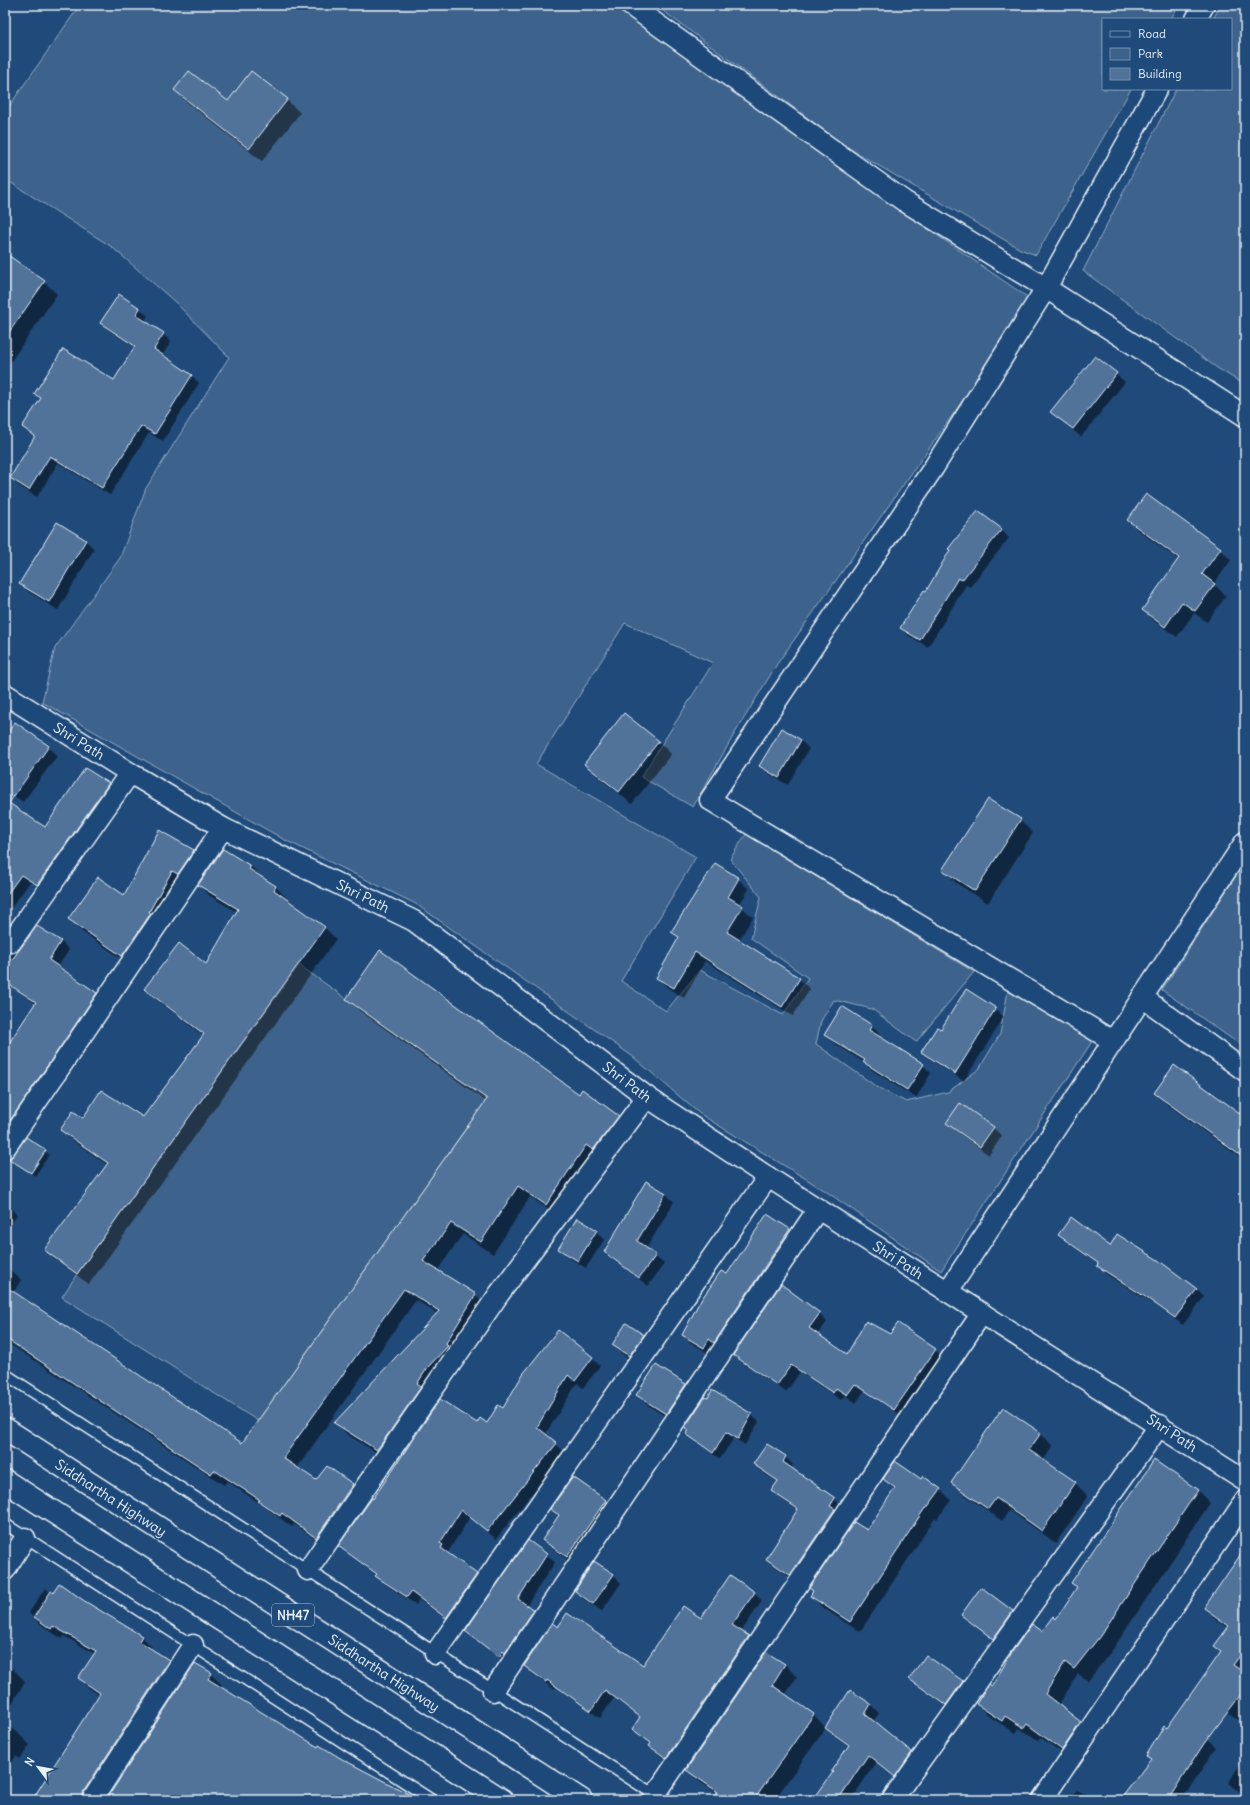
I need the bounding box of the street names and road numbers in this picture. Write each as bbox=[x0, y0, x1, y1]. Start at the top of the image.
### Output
street label: Shri Path bbox=[50, 718, 108, 764]
street label: Shri Path bbox=[333, 875, 393, 917]
street label: Shri Path bbox=[599, 1058, 655, 1106]
street label: Shri Path bbox=[869, 1237, 927, 1283]
street label: Shri Path bbox=[1143, 1410, 1201, 1456]
street label: Siddhartha Highway bbox=[52, 1455, 170, 1541]
road number: NH47 bbox=[272, 1604, 314, 1626]
street label: Siddhartha Highway bbox=[325, 1630, 443, 1716]

